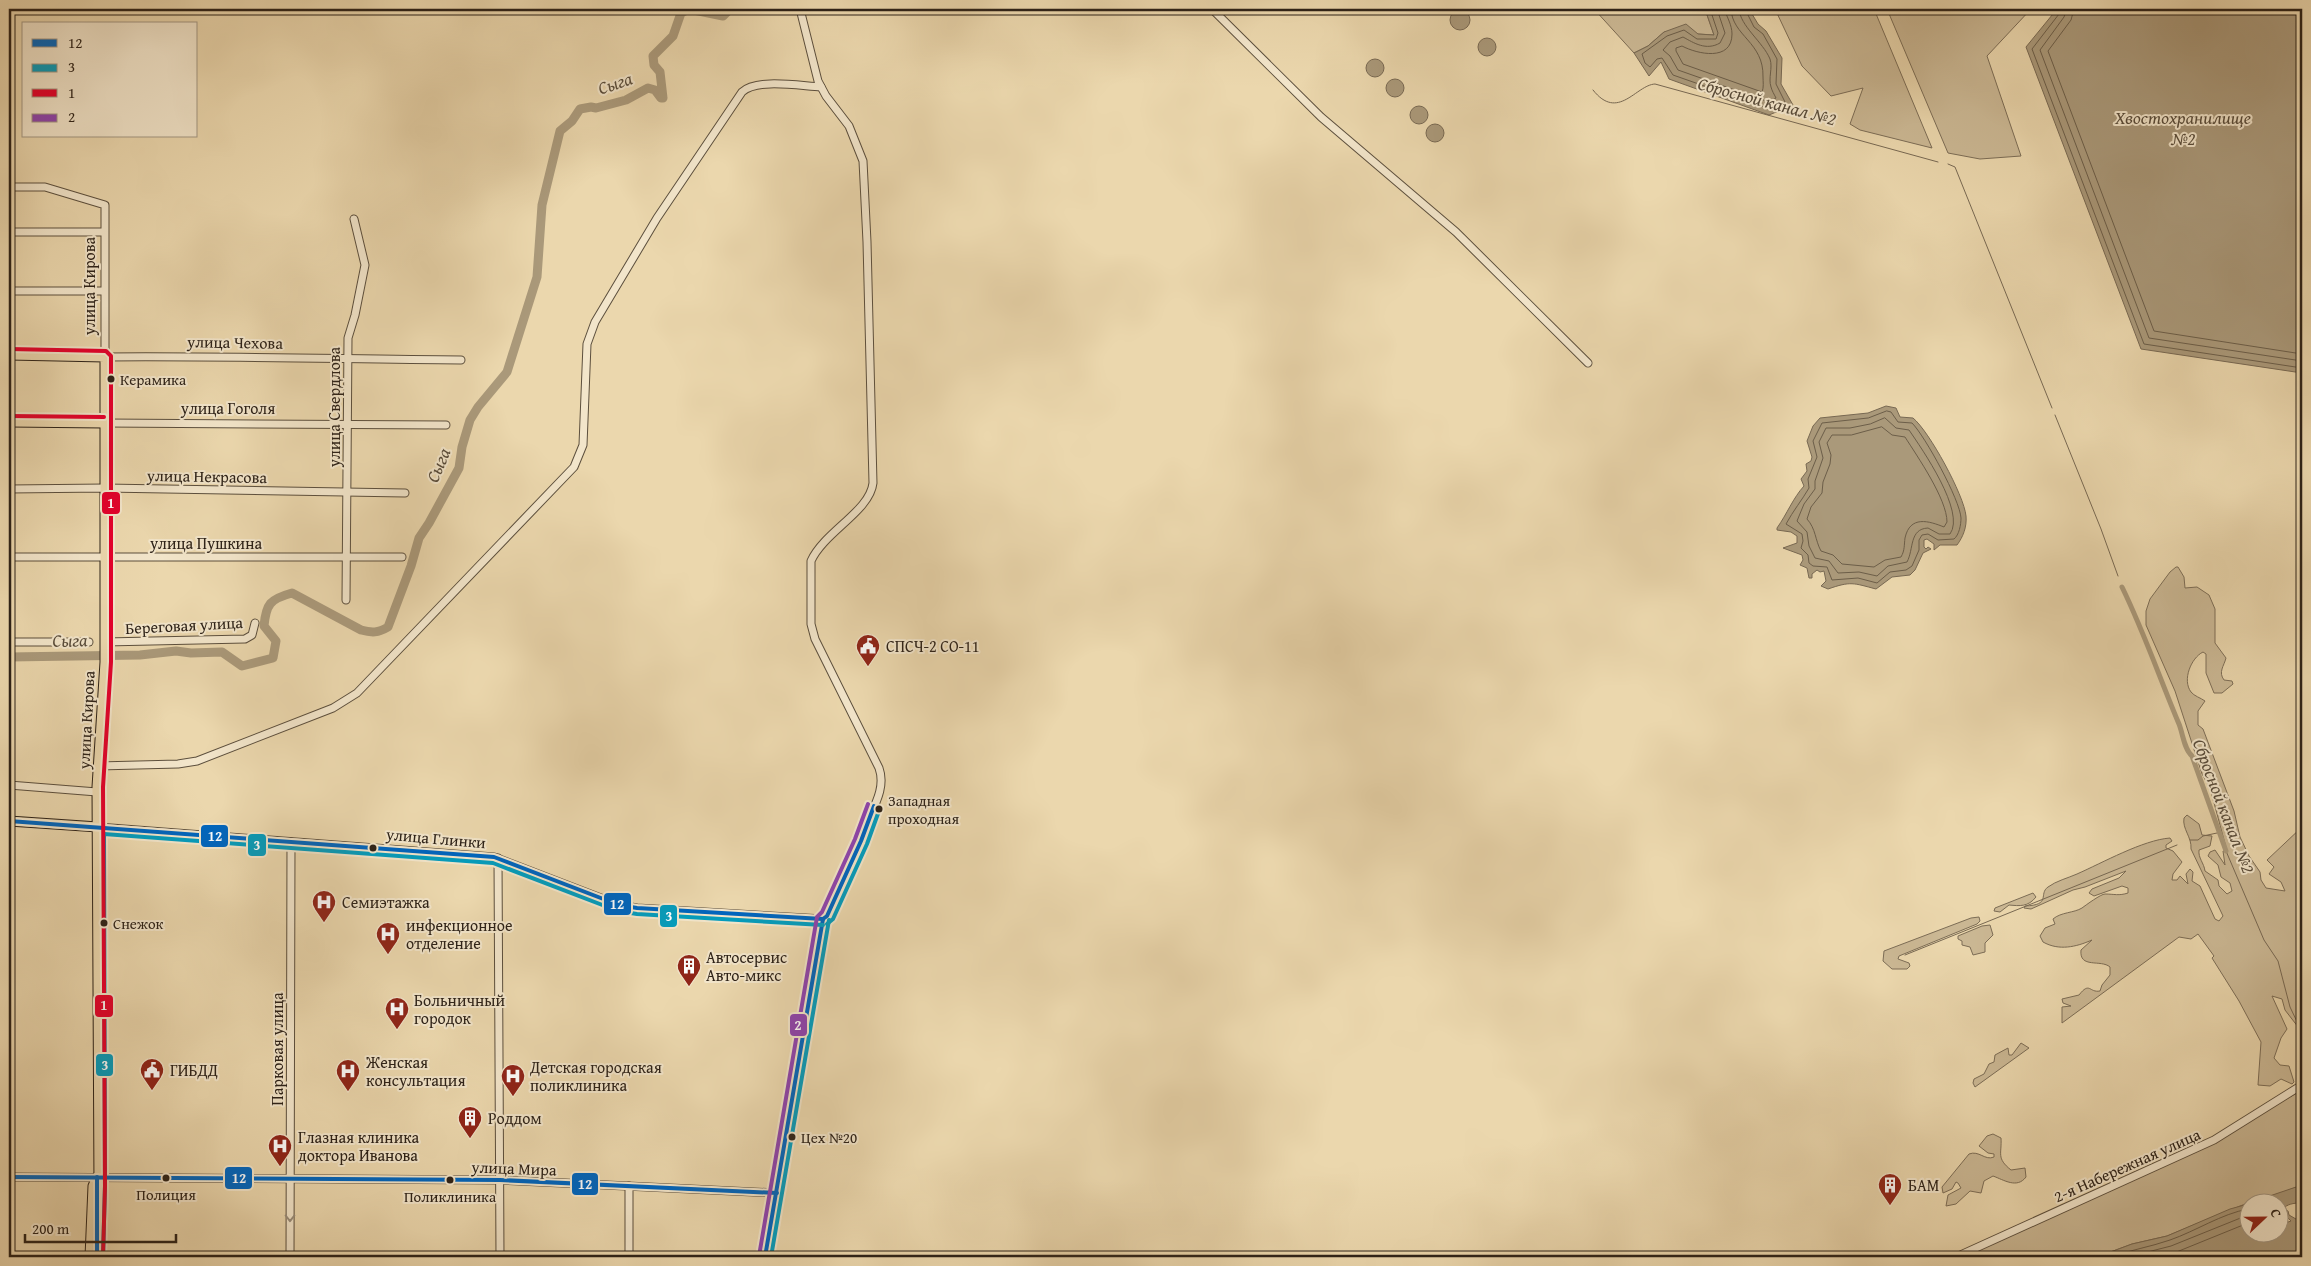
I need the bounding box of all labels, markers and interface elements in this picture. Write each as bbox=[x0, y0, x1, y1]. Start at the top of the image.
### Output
legend bbox=[22, 22, 198, 138]
text: 12 bbox=[68, 32, 82, 53]
text: 3 bbox=[68, 56, 75, 77]
water label: Сыга bbox=[594, 64, 637, 101]
water label: Сбросной канал №2 bbox=[1695, 70, 1840, 133]
text: 1 bbox=[68, 82, 75, 103]
water label: Хвостохранилище №2 bbox=[2114, 104, 2251, 152]
text: 2 bbox=[68, 106, 75, 127]
street label: улица Кирова bbox=[77, 236, 101, 336]
street label: улица Чехова bbox=[186, 329, 283, 355]
street label: улица Свердлова bbox=[322, 346, 346, 468]
place label: Керамика bbox=[120, 369, 187, 390]
marker: Керамика bbox=[106, 374, 116, 384]
street label: улица Гоголя bbox=[180, 396, 275, 420]
water label: Сыга bbox=[419, 443, 458, 486]
street label: улица Некрасова bbox=[146, 463, 268, 489]
line badge: 1 bbox=[101, 491, 121, 515]
text: 1 bbox=[107, 493, 115, 513]
street label: улица Пушкина bbox=[149, 531, 262, 555]
street label: Береговая улица bbox=[125, 610, 244, 640]
water label: Сыга bbox=[52, 626, 88, 654]
public building icon: СПСЧ-2 СО-11 bbox=[855, 633, 881, 667]
place label: СПСЧ-2 СО-11 bbox=[886, 634, 980, 658]
street label: улица Кирова bbox=[71, 670, 101, 771]
water label: Сбросной канал №2 bbox=[2186, 735, 2262, 878]
place label: Западная проходная bbox=[888, 790, 959, 829]
marker: Западная проходная bbox=[874, 804, 884, 814]
street label: улица Глинки bbox=[384, 822, 487, 854]
line badge: 12 bbox=[200, 824, 229, 848]
text: 12 bbox=[208, 826, 222, 846]
line badge: 3 bbox=[247, 833, 267, 857]
text: 3 bbox=[253, 835, 261, 855]
unlabelled marker bbox=[368, 843, 378, 853]
hospital icon: Семиэтажка bbox=[311, 889, 337, 923]
place label: Семиэтажка bbox=[342, 890, 430, 914]
line badge: 12 bbox=[603, 892, 632, 916]
text: 12 bbox=[610, 894, 624, 914]
line badge: 3 bbox=[659, 904, 678, 928]
text: 3 bbox=[665, 906, 673, 926]
place label: Снежок bbox=[113, 913, 164, 934]
place label: инфекционное отделение bbox=[406, 913, 512, 955]
marker: Снежок bbox=[99, 918, 109, 928]
hospital icon: инфекционное отделение bbox=[375, 921, 401, 955]
place label: Автосервис Авто-микс bbox=[706, 945, 787, 987]
building icon: Автосервис Авто-микс bbox=[676, 953, 702, 987]
place label: Больничный городок bbox=[414, 988, 505, 1030]
street label: Парковая улица bbox=[265, 992, 289, 1106]
line badge: 1 bbox=[94, 994, 114, 1018]
text: 1 bbox=[100, 995, 108, 1015]
hospital icon: Больничный городок bbox=[384, 996, 410, 1030]
line badge: 2 bbox=[789, 1013, 808, 1037]
text: 2 bbox=[794, 1015, 802, 1035]
place label: Женская консультация bbox=[365, 1050, 465, 1092]
line badge: 3 bbox=[95, 1053, 114, 1077]
text: 3 bbox=[101, 1055, 109, 1075]
place label: Детская городская поликлиника bbox=[529, 1055, 662, 1097]
public building icon: ГИБДД bbox=[139, 1057, 165, 1091]
place label: ГИБДД bbox=[170, 1058, 218, 1082]
hospital icon: Женская консультация bbox=[335, 1058, 361, 1092]
hospital icon: Детская городская поликлиника bbox=[500, 1063, 526, 1097]
building icon: Роддом bbox=[457, 1105, 483, 1139]
place label: Роддом bbox=[488, 1106, 542, 1130]
street label: 2-я Набережная улица bbox=[2050, 1122, 2205, 1208]
place label: Глазная клиника доктора Иванова bbox=[298, 1125, 420, 1167]
place label: Цех №20 bbox=[801, 1127, 857, 1148]
marker: Цех №20 bbox=[787, 1132, 797, 1142]
hospital icon: Глазная клиника доктора Иванова bbox=[267, 1133, 293, 1167]
street label: улица Мира bbox=[470, 1154, 557, 1181]
line badge: 12 bbox=[224, 1166, 253, 1190]
text: 12 bbox=[232, 1168, 246, 1188]
line badge: 12 bbox=[571, 1172, 599, 1196]
building icon: БАМ bbox=[1877, 1172, 1903, 1206]
marker: Полиция bbox=[161, 1173, 171, 1183]
place label: БАМ bbox=[1908, 1173, 1939, 1197]
text: 12 bbox=[578, 1174, 592, 1194]
marker: Поликлиника bbox=[445, 1175, 455, 1185]
place label: Полиция bbox=[136, 1184, 196, 1205]
place label: Поликлиника bbox=[404, 1186, 497, 1207]
north arrow bbox=[2238, 1194, 2288, 1244]
text: С bbox=[2265, 1206, 2287, 1221]
scale bar bbox=[25, 1211, 176, 1243]
one-way arrow bbox=[285, 1214, 295, 1222]
text: 200 m bbox=[32, 1218, 70, 1239]

